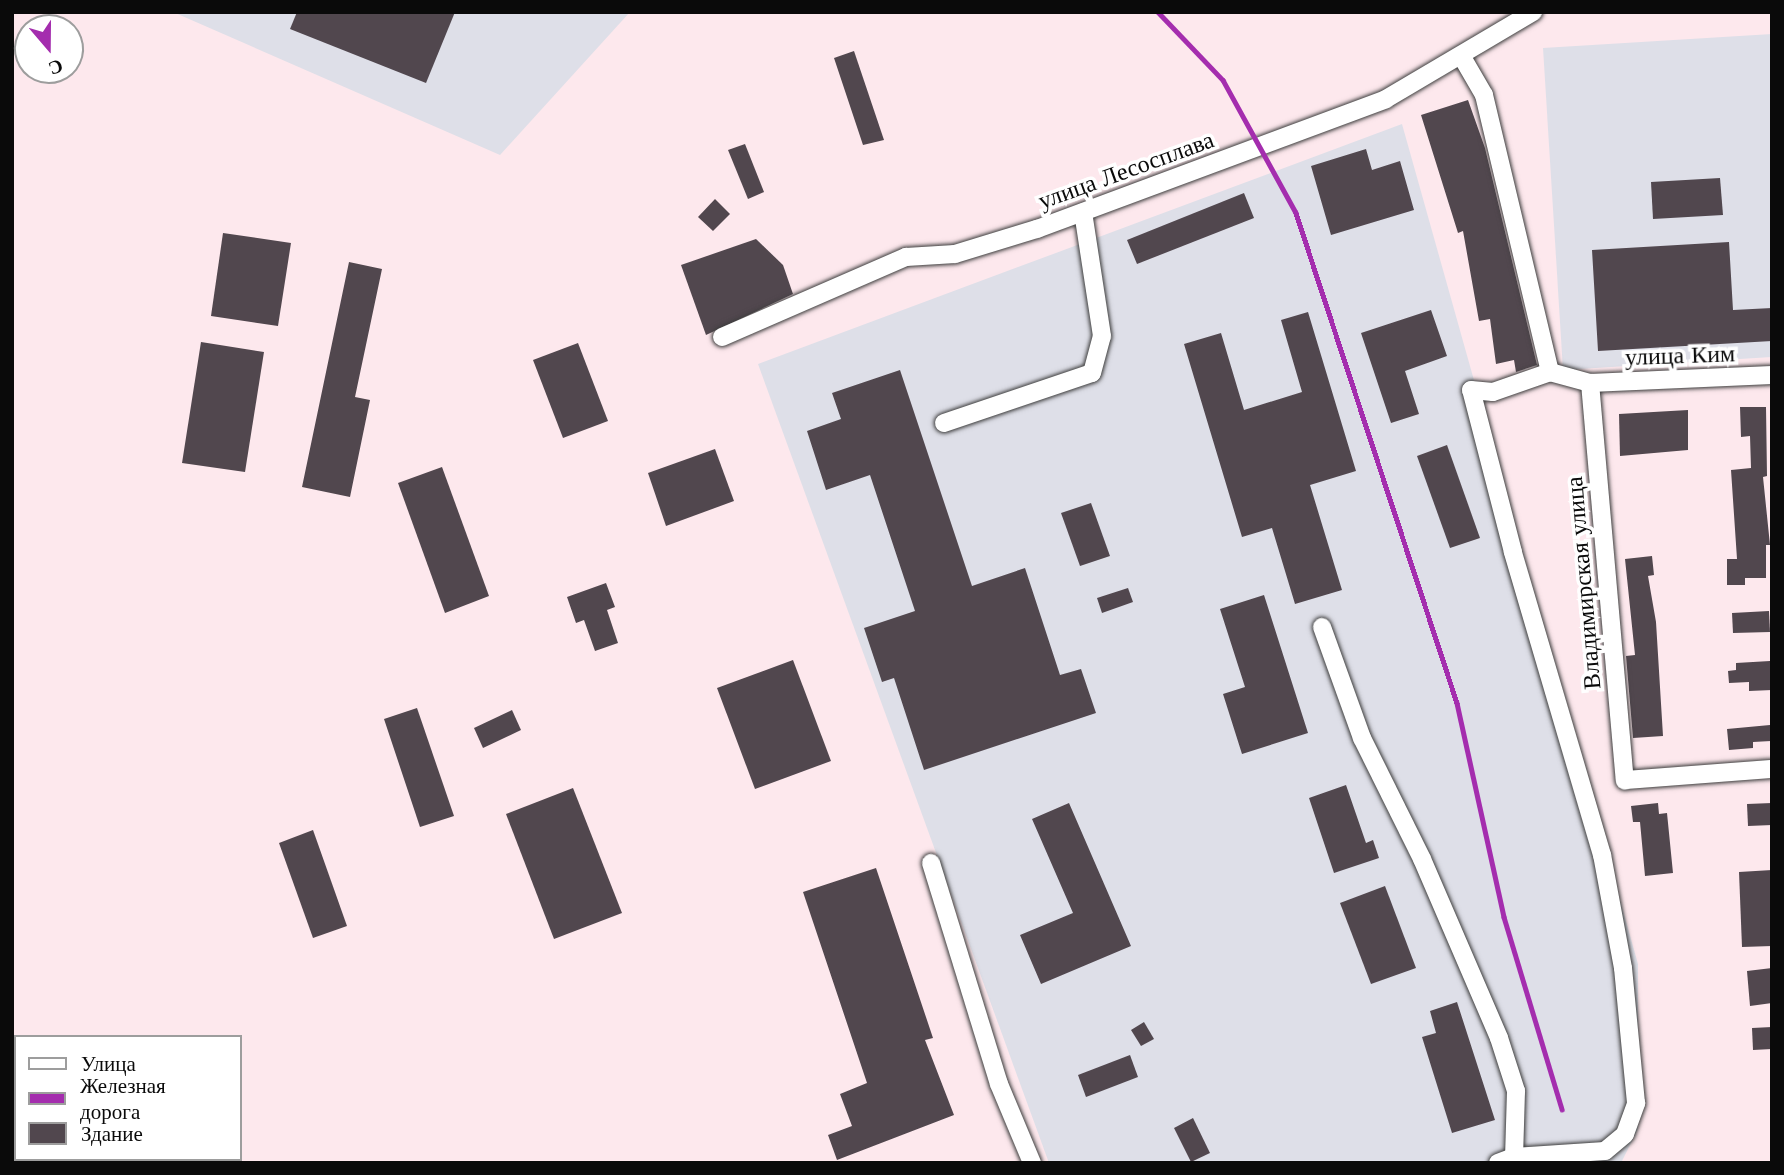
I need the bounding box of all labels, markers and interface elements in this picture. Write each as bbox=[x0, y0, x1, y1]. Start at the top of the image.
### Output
north arrow bbox=[14, 14, 84, 84]
text: С bbox=[45, 54, 66, 80]
street label: улица Лесосплава bbox=[1034, 125, 1218, 215]
street label: улица Ким bbox=[1624, 339, 1736, 371]
street label: Владимирская улица bbox=[1559, 475, 1607, 691]
legend bbox=[14, 1035, 242, 1161]
text: Улица bbox=[81, 1051, 136, 1077]
text: Железная дорога bbox=[80, 1073, 166, 1125]
text: Здание bbox=[81, 1121, 143, 1147]

